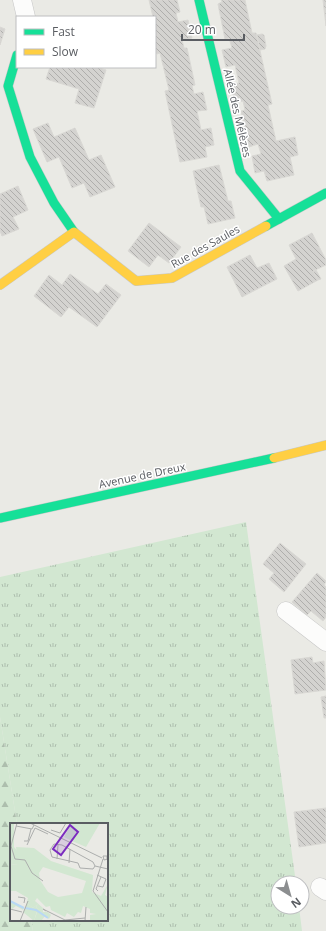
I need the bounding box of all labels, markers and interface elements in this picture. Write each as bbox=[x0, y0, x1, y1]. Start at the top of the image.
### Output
legend bbox=[16, 16, 156, 68]
scale bar bbox=[182, 16, 244, 42]
text: 20 m bbox=[188, 21, 216, 38]
text: Fast bbox=[52, 23, 75, 40]
text: Slow bbox=[52, 43, 79, 60]
street label: Allée des Mélèzes bbox=[221, 67, 255, 159]
street label: Rue des Saules bbox=[168, 221, 242, 271]
street label: Avenue de Dreux bbox=[97, 458, 187, 491]
inset map bbox=[10, 823, 108, 921]
north arrow bbox=[270, 875, 310, 915]
text: N bbox=[288, 895, 304, 912]

